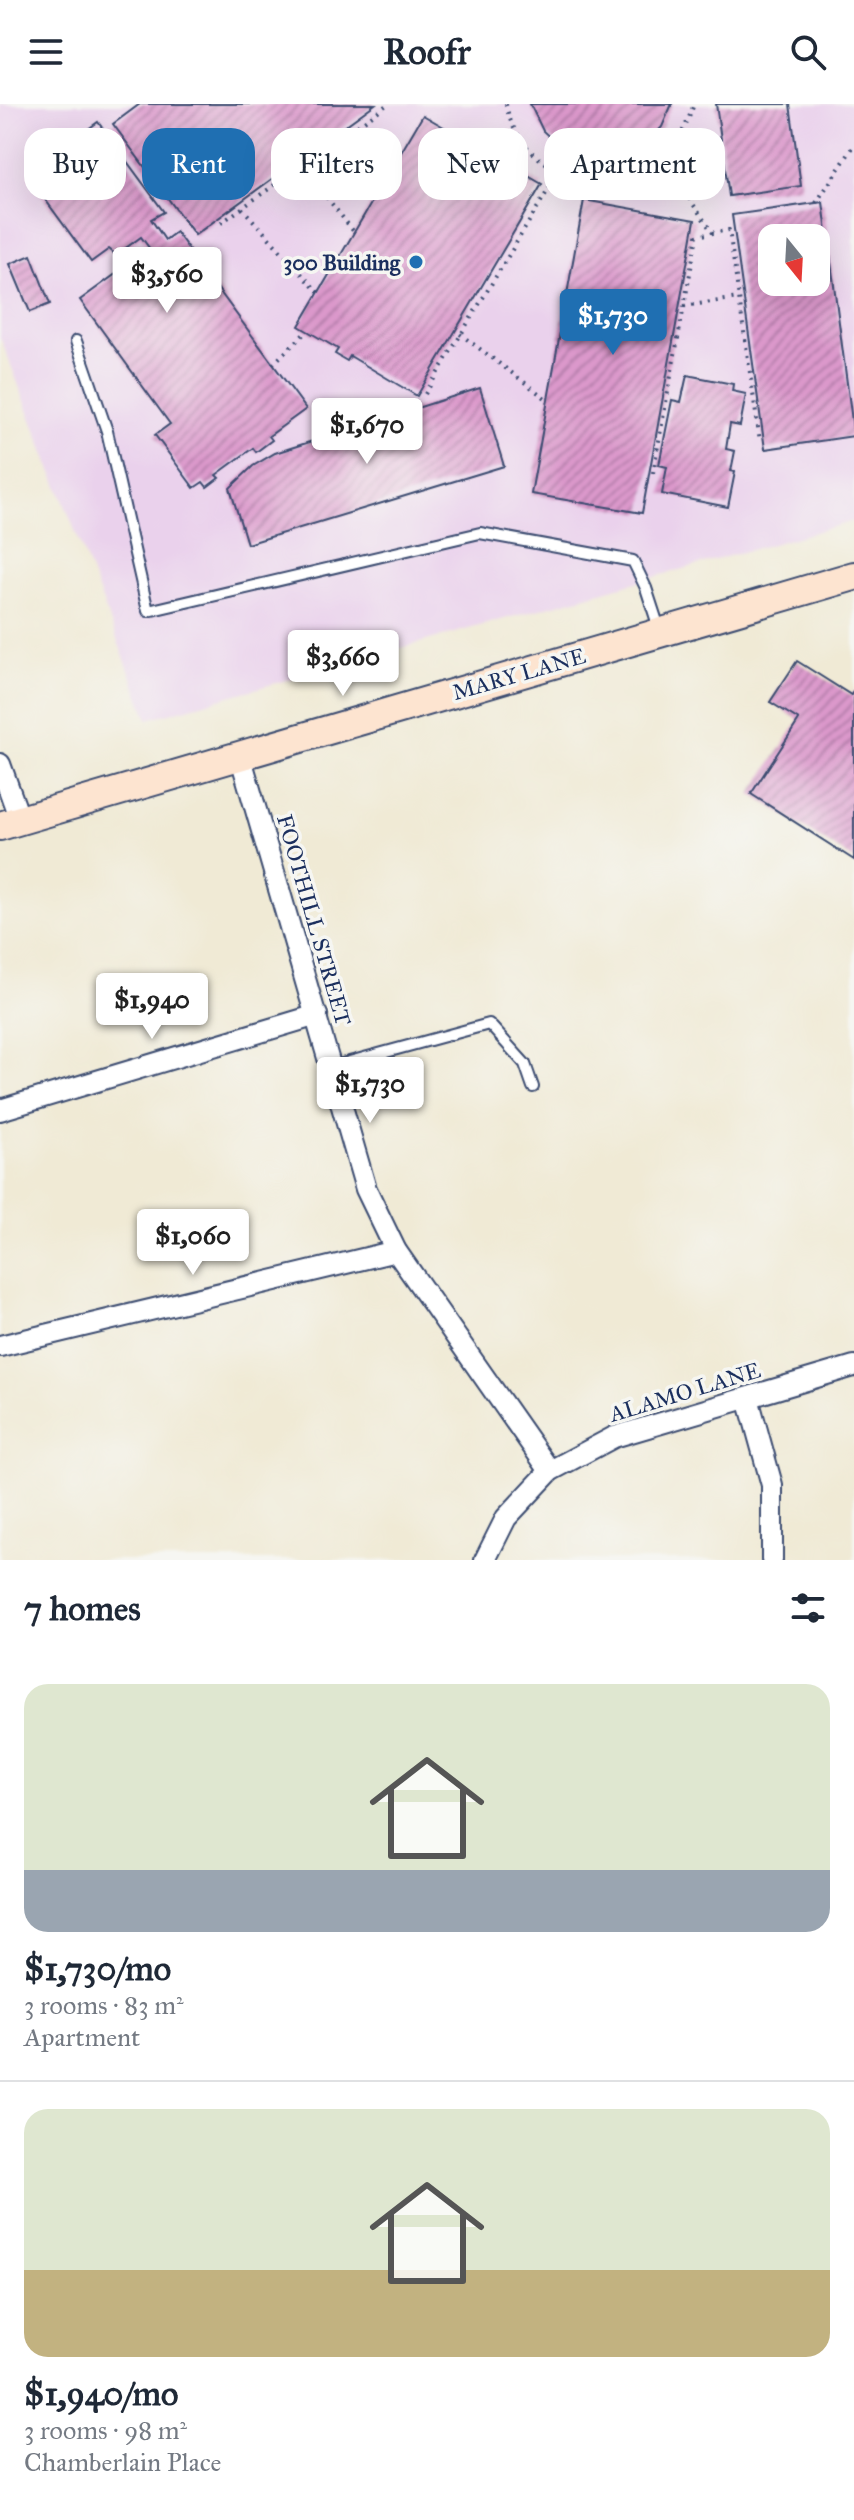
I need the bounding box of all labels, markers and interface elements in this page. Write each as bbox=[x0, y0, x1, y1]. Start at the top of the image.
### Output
icon: menu bbox=[24, 30, 68, 74]
text: Roofr bbox=[383, 30, 471, 74]
icon: search bbox=[786, 30, 830, 74]
chip: Buy bbox=[24, 128, 126, 200]
chip: Rent bbox=[142, 128, 255, 200]
chip: Filters bbox=[271, 128, 402, 200]
chip: New bbox=[418, 128, 528, 200]
chip: Apartment bbox=[544, 128, 725, 200]
north arrow bbox=[758, 224, 830, 296]
map controls bbox=[758, 224, 830, 296]
pin: $3,560 bbox=[102, 247, 232, 315]
place label: 300 Building bbox=[283, 249, 401, 276]
marker: 300 Building bbox=[407, 253, 425, 271]
text: $3,560 bbox=[131, 257, 203, 289]
pin: $1,730 bbox=[548, 289, 678, 357]
text: $1,730 bbox=[578, 299, 648, 331]
pin: $1,670 bbox=[302, 398, 432, 466]
text: $1,670 bbox=[330, 408, 404, 440]
pin: $3,660 bbox=[278, 630, 408, 698]
text: $3,660 bbox=[306, 640, 380, 672]
street label: MARY LANE bbox=[449, 642, 589, 706]
street label: FOOTHILL STREET bbox=[271, 811, 357, 1029]
pin: $1,940 bbox=[87, 973, 217, 1041]
text: $1,940 bbox=[114, 983, 190, 1015]
pin: $1,730 bbox=[305, 1057, 435, 1125]
text: $1,730 bbox=[335, 1067, 405, 1099]
pin: $1,060 bbox=[128, 1209, 258, 1277]
text: $1,060 bbox=[155, 1219, 231, 1251]
street label: ALAMO LANE bbox=[605, 1356, 764, 1428]
icon: filters bbox=[786, 1586, 830, 1630]
text: 7 homes bbox=[24, 1588, 141, 1629]
icon: home bbox=[355, 1736, 499, 1880]
text: $1,730/mo bbox=[24, 1948, 171, 1989]
text: 3 rooms · 83 m² bbox=[24, 1989, 184, 2021]
text: Apartment bbox=[24, 2021, 140, 2053]
icon: home bbox=[355, 2161, 499, 2305]
text: $1,940/mo bbox=[24, 2373, 178, 2414]
text: 3 rooms · 98 m² bbox=[24, 2414, 187, 2446]
text: Chamberlain Place bbox=[24, 2446, 221, 2478]

